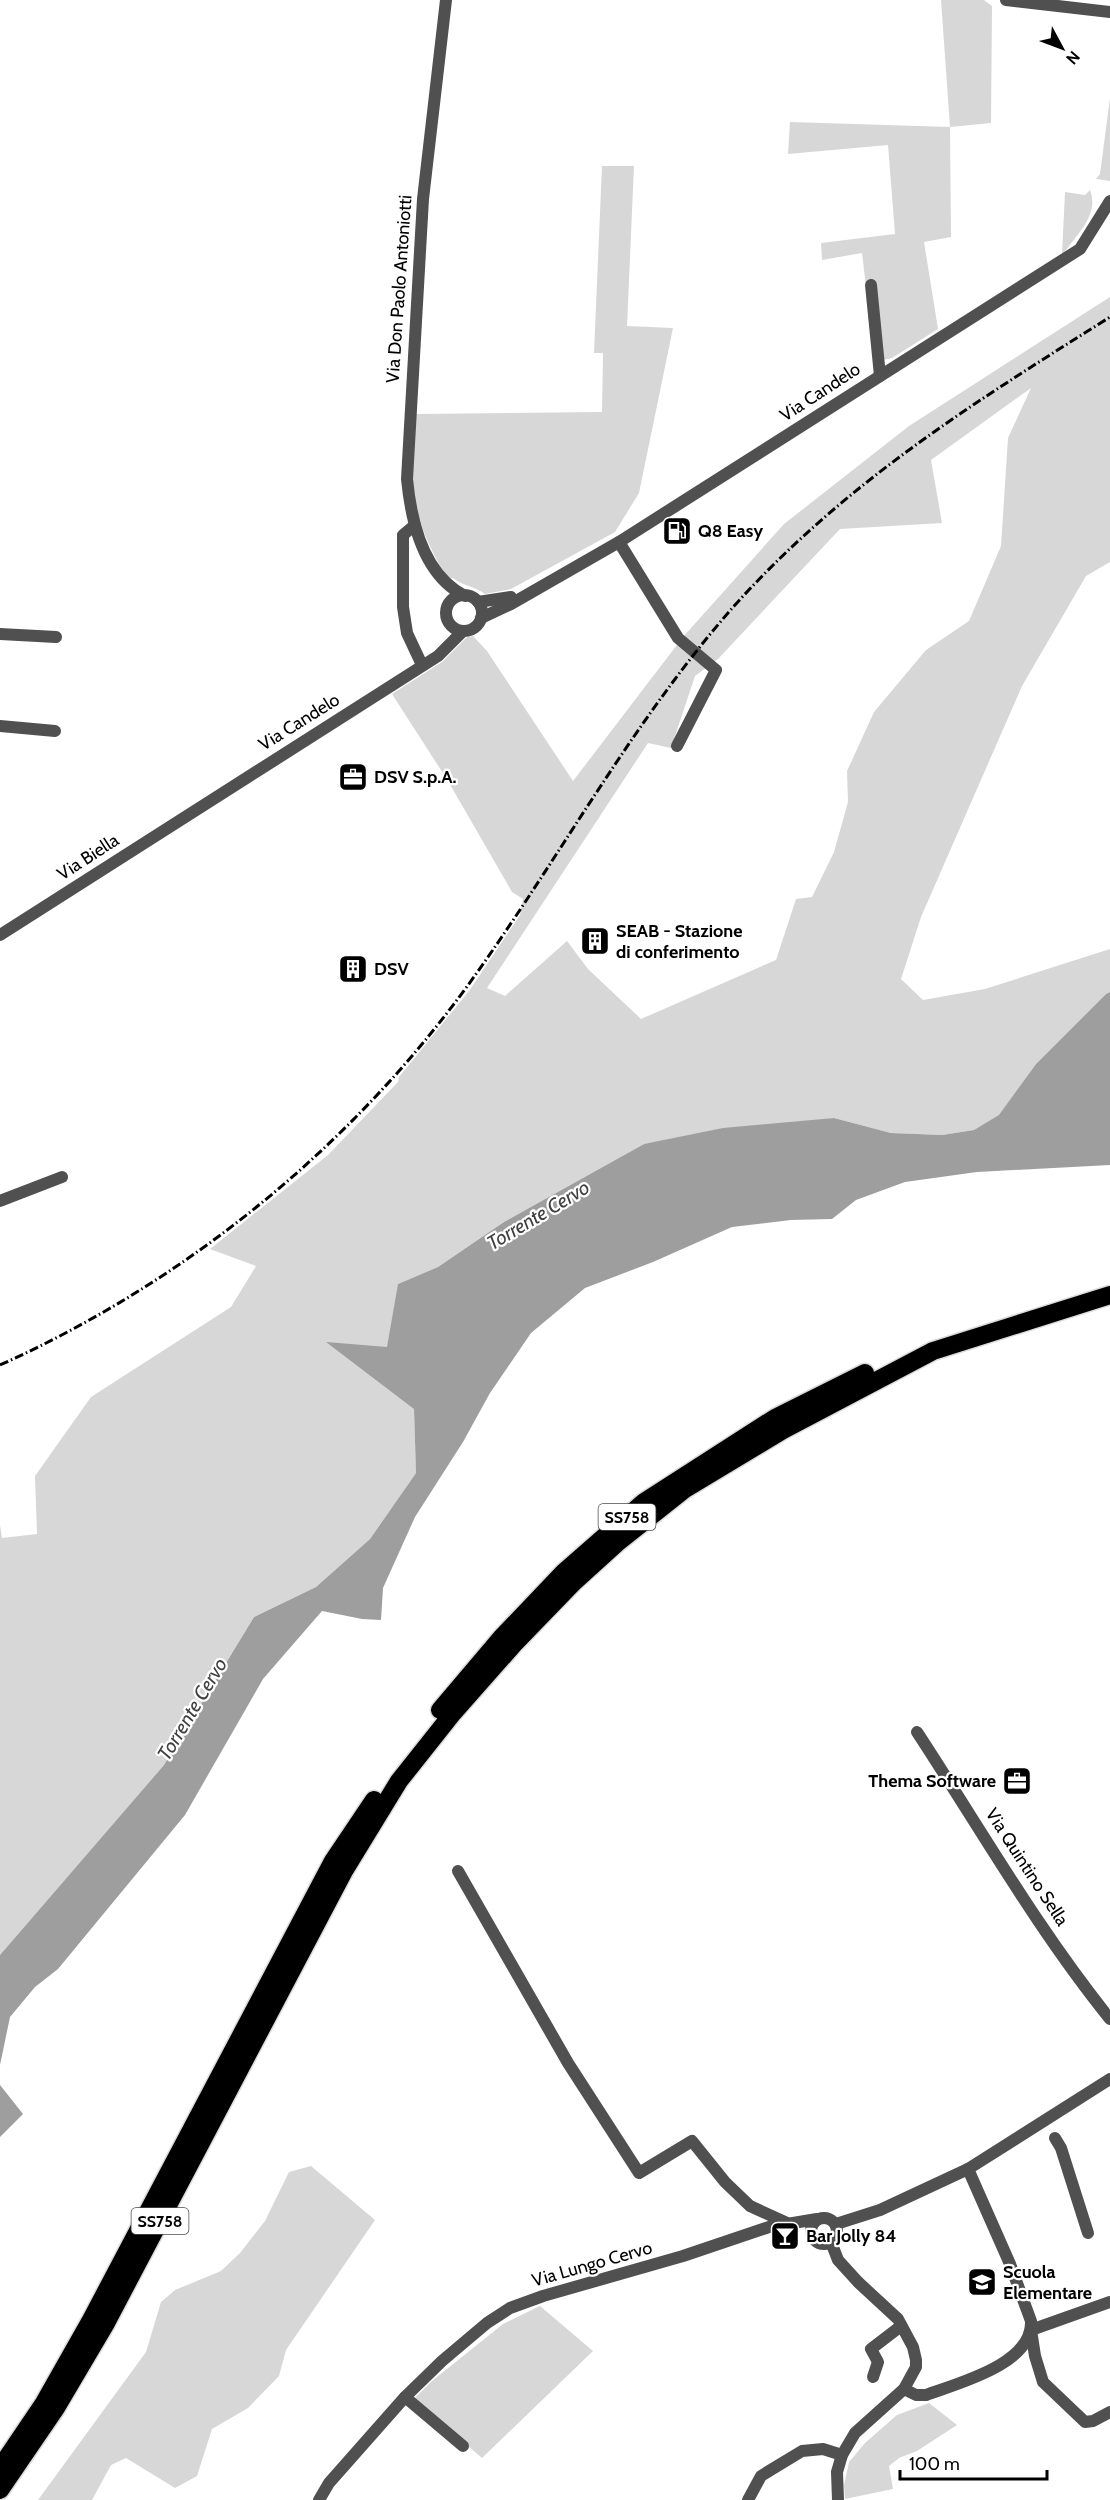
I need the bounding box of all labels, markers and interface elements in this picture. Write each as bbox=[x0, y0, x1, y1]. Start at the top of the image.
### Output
north arrow bbox=[1032, 18, 1092, 78]
text: N bbox=[1062, 47, 1084, 68]
street label: Via Don Paolo Antoniotti bbox=[381, 194, 417, 384]
street label: Via Candelo bbox=[776, 358, 864, 426]
fuel station icon: Q8 Easy bbox=[661, 515, 693, 547]
place label: Q8 Easy bbox=[698, 520, 763, 542]
street label: Via Candelo bbox=[254, 688, 344, 756]
office icon: DSV S.p.A. bbox=[337, 761, 369, 793]
place label: DSV S.p.A. bbox=[374, 766, 457, 788]
street label: Via Biella bbox=[53, 829, 123, 885]
place label: SEAB - Stazione di conferimento bbox=[616, 920, 742, 963]
building icon: SEAB - Stazione di conferimento bbox=[579, 925, 611, 957]
building icon: DSV bbox=[337, 953, 369, 985]
place label: DSV bbox=[374, 958, 409, 980]
water label: Torrente Cervo bbox=[482, 1175, 594, 1255]
road number: SS758 bbox=[598, 1504, 656, 1530]
water label: Torrente Cervo bbox=[152, 1653, 232, 1765]
office icon: Thema Software bbox=[1001, 1765, 1033, 1797]
place label: Thema Software bbox=[868, 1770, 996, 1792]
street label: Via Quintino Sella bbox=[981, 1804, 1073, 1930]
road number: SS758 bbox=[132, 2208, 188, 2234]
bar icon: Bar Jolly 84 bbox=[769, 2220, 801, 2252]
place label: Bar Jolly 84 bbox=[806, 2225, 896, 2247]
street label: Via Lungo Cervo bbox=[529, 2236, 655, 2292]
place label: Scuola Elementare bbox=[1003, 2261, 1092, 2304]
school or university icon: Scuola Elementare bbox=[966, 2266, 998, 2298]
scale bar bbox=[900, 2443, 1047, 2481]
text: 100 m bbox=[909, 2453, 960, 2475]

